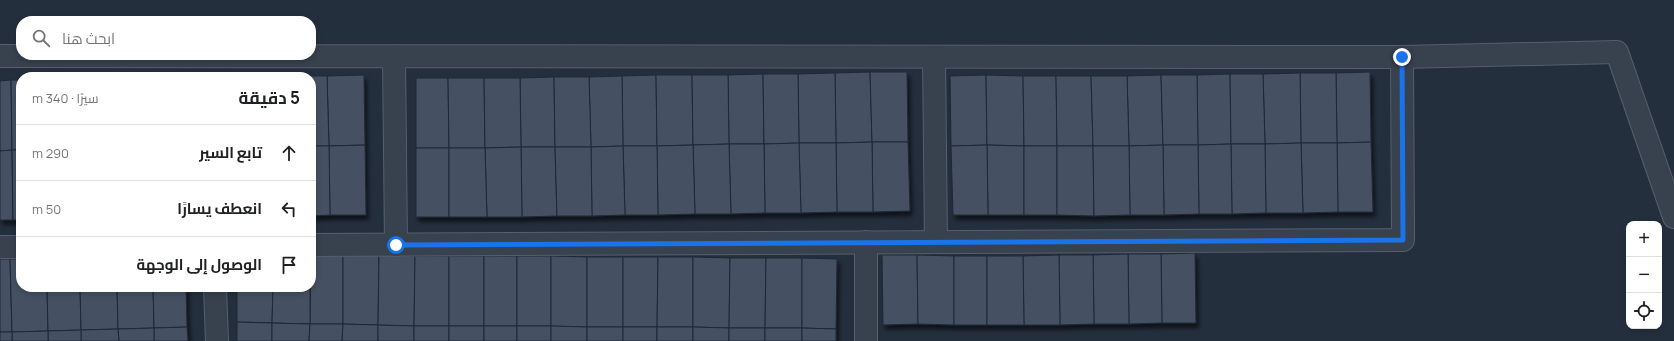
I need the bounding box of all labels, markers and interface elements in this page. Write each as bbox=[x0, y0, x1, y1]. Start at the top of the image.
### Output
search box bbox=[16, 16, 316, 60]
icon: search bbox=[30, 27, 52, 49]
text: ابحث هنا bbox=[62, 28, 115, 49]
route end bbox=[1393, 48, 1411, 66]
text: 5 دقيقة bbox=[239, 86, 300, 109]
text: سيرًا · 340 m bbox=[32, 89, 99, 107]
text: تابع السير bbox=[199, 142, 262, 163]
icon: ahead bbox=[278, 142, 300, 164]
text: 290 m bbox=[32, 144, 69, 162]
text: انعطف يسارًا bbox=[177, 198, 262, 219]
icon: left bbox=[278, 198, 300, 220]
text: 50 m bbox=[32, 200, 61, 218]
map controls bbox=[1626, 221, 1662, 329]
button: + bbox=[1626, 221, 1662, 257]
route start bbox=[387, 236, 405, 254]
text: الوصول إلى الوجهة bbox=[136, 254, 262, 275]
icon: arrive bbox=[278, 254, 300, 276]
button: − bbox=[1626, 257, 1662, 293]
button: locate bbox=[1626, 293, 1662, 329]

